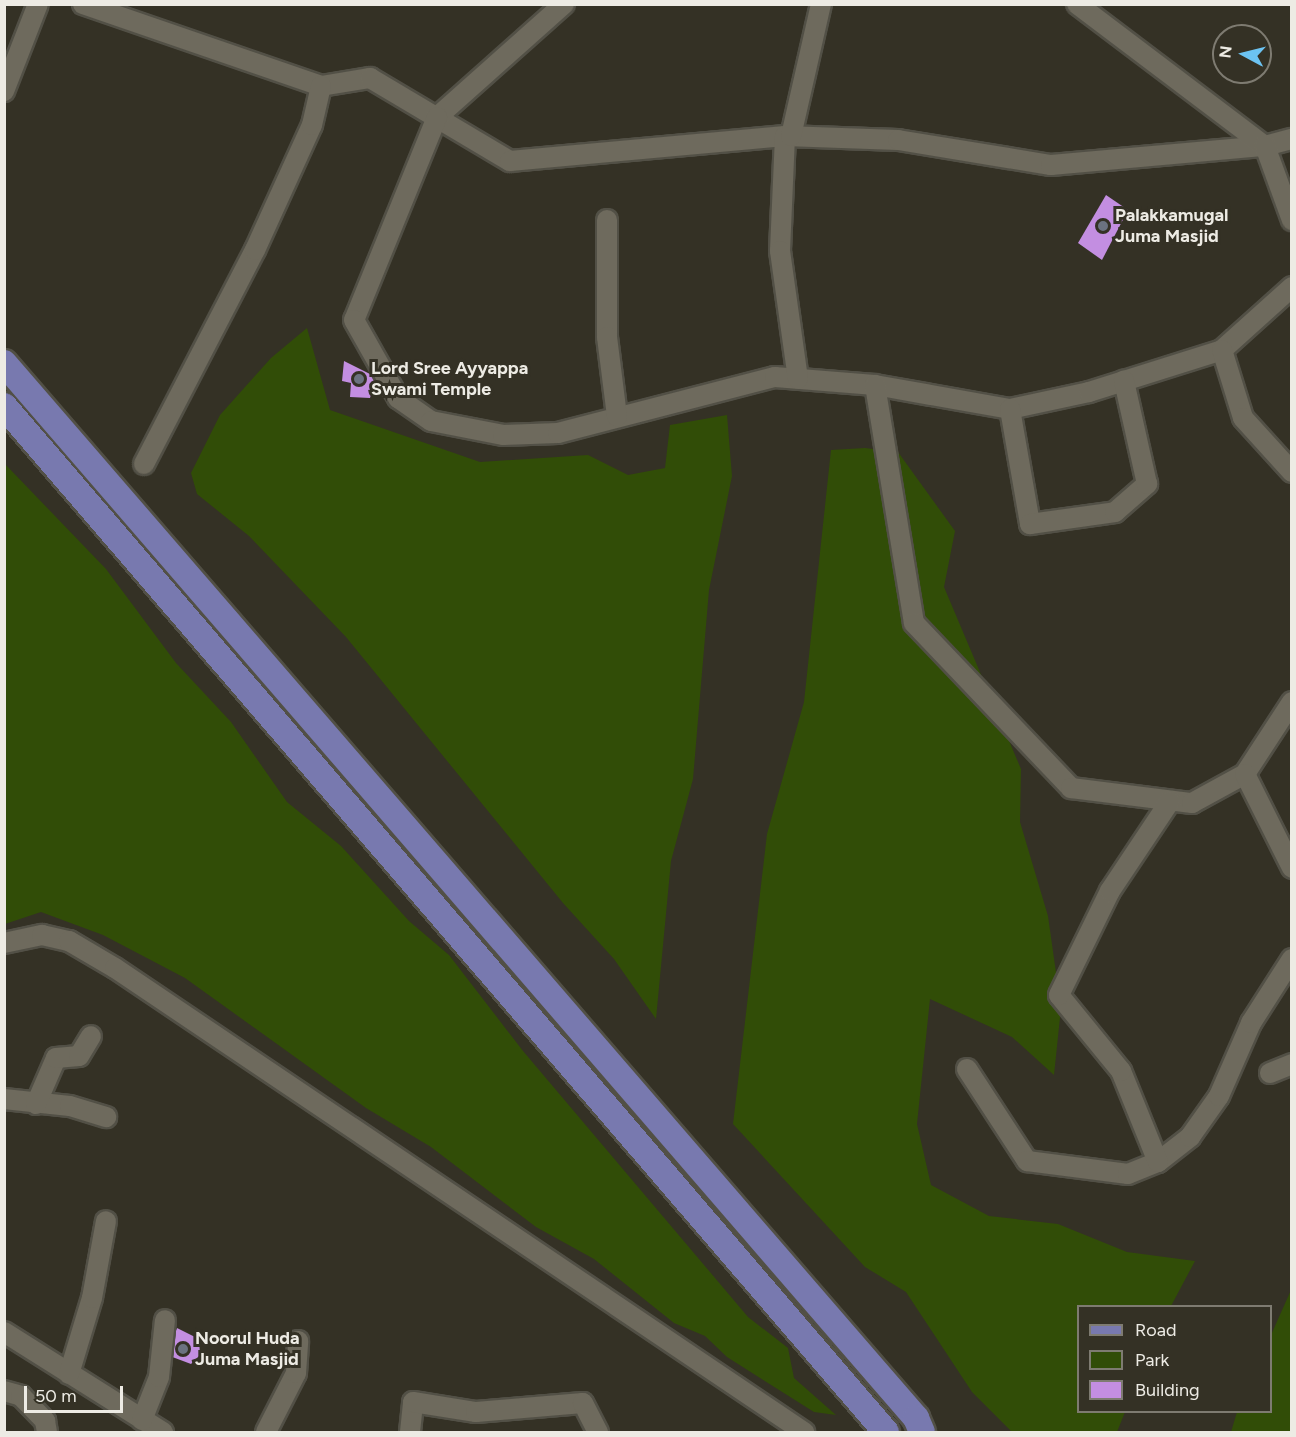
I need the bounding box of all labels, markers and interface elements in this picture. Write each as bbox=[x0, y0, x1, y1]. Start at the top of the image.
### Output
north arrow bbox=[1212, 24, 1272, 84]
text: N bbox=[1215, 45, 1236, 59]
place label: Palakkamugal Juma Masjid bbox=[1115, 205, 1229, 248]
marker: Palakkamugal Juma Masjid bbox=[1096, 219, 1110, 233]
place label: Lord Sree Ayyappa Swami Temple bbox=[371, 358, 528, 400]
marker: Lord Sree Ayyappa Swami Temple bbox=[352, 372, 366, 386]
legend bbox=[1077, 1305, 1272, 1413]
text: Road bbox=[1135, 1319, 1176, 1341]
place label: Noorul Huda Juma Masjid bbox=[195, 1328, 300, 1370]
marker: Noorul Huda Juma Masjid bbox=[176, 1342, 190, 1356]
text: Park bbox=[1135, 1349, 1169, 1371]
scale bar bbox=[27, 1374, 126, 1412]
text: Building bbox=[1135, 1379, 1200, 1401]
text: 50 m bbox=[35, 1385, 77, 1407]

